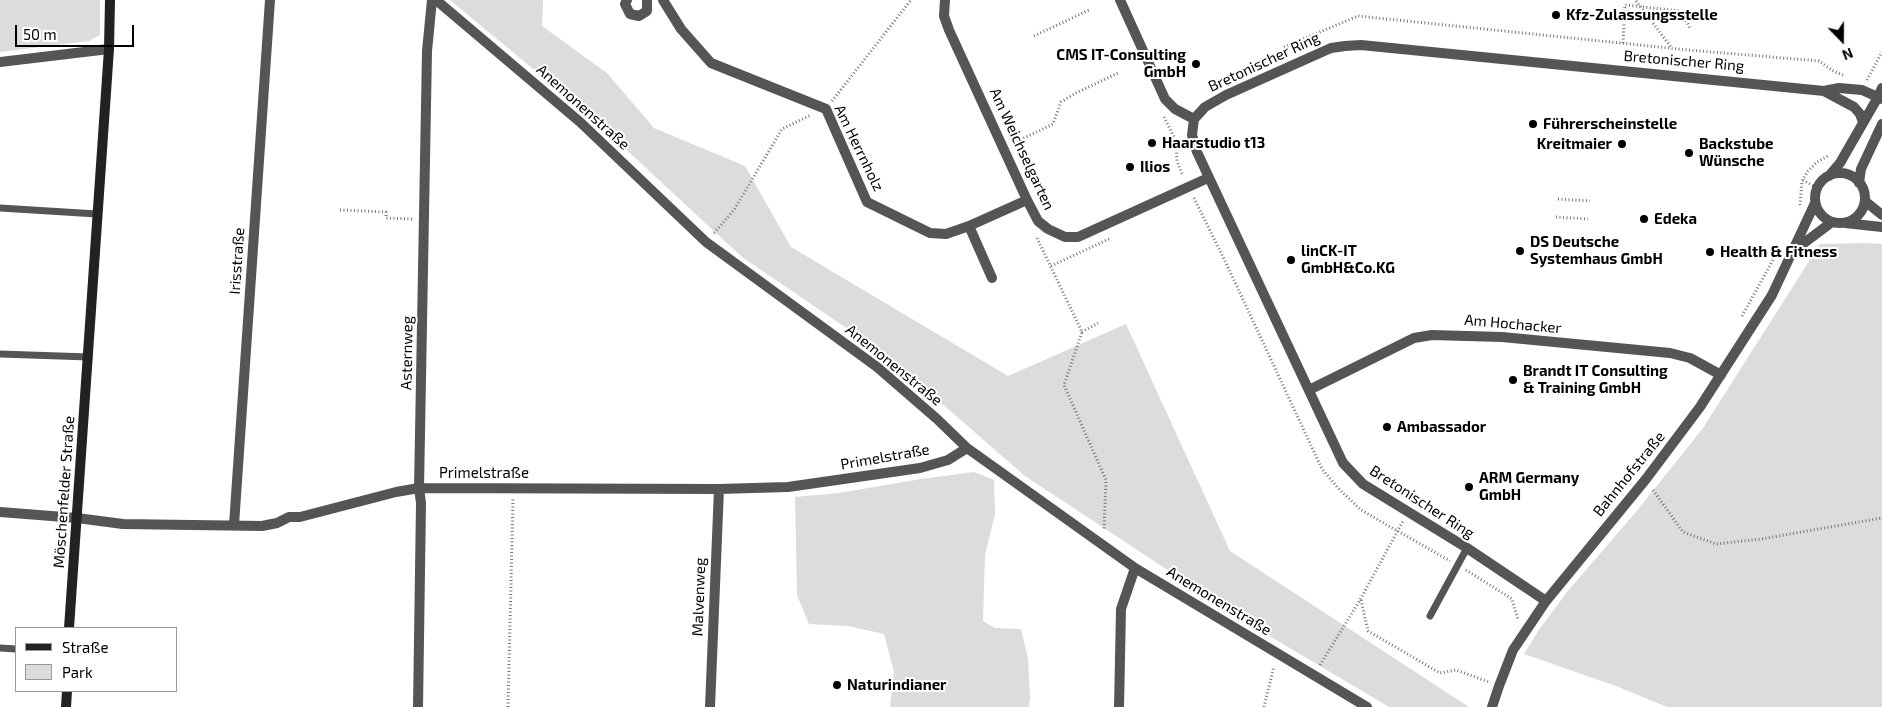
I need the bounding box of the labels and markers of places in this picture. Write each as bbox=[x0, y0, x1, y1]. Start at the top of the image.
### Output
place label: Kfz-Zulassungsstelle bbox=[1566, 6, 1718, 24]
marker: Kfz-Zulassungsstelle bbox=[1550, 9, 1562, 21]
place label: CMS IT-Consulting GmbH bbox=[1056, 46, 1186, 81]
marker: CMS IT-Consulting GmbH bbox=[1190, 58, 1202, 70]
place label: Führerscheinstelle bbox=[1543, 115, 1677, 133]
marker: Führerscheinstelle bbox=[1527, 118, 1539, 130]
place label: Haarstudio t13 bbox=[1162, 134, 1265, 152]
place label: Kreitmaier bbox=[1537, 135, 1612, 153]
place label: Backstube Wünsche bbox=[1699, 135, 1774, 170]
marker: Haarstudio t13 bbox=[1146, 137, 1158, 149]
marker: Kreitmaier bbox=[1616, 138, 1628, 150]
marker: Backstube Wünsche bbox=[1683, 147, 1695, 159]
place label: Ilios bbox=[1140, 158, 1170, 176]
marker: Ilios bbox=[1124, 161, 1136, 173]
place label: Edeka bbox=[1654, 210, 1697, 228]
marker: Edeka bbox=[1638, 213, 1650, 225]
place label: DS Deutsche Systemhaus GmbH bbox=[1530, 233, 1663, 268]
place label: linCK-IT GmbH&Co.KG bbox=[1301, 242, 1395, 277]
place label: Health & Fitness bbox=[1720, 243, 1837, 261]
marker: DS Deutsche Systemhaus GmbH bbox=[1514, 245, 1526, 257]
marker: Health & Fitness bbox=[1704, 246, 1716, 258]
marker: linCK-IT GmbH&Co.KG bbox=[1285, 254, 1297, 266]
place label: Brandt IT Consulting & Training GmbH bbox=[1523, 362, 1668, 397]
marker: Brandt IT Consulting & Training GmbH bbox=[1507, 374, 1519, 386]
place label: Ambassador bbox=[1397, 418, 1486, 436]
marker: Ambassador bbox=[1381, 421, 1393, 433]
place label: ARM Germany GmbH bbox=[1479, 469, 1579, 504]
marker: ARM Germany GmbH bbox=[1463, 481, 1475, 493]
place label: Naturindianer bbox=[847, 676, 947, 694]
marker: Naturindianer bbox=[831, 679, 843, 691]

